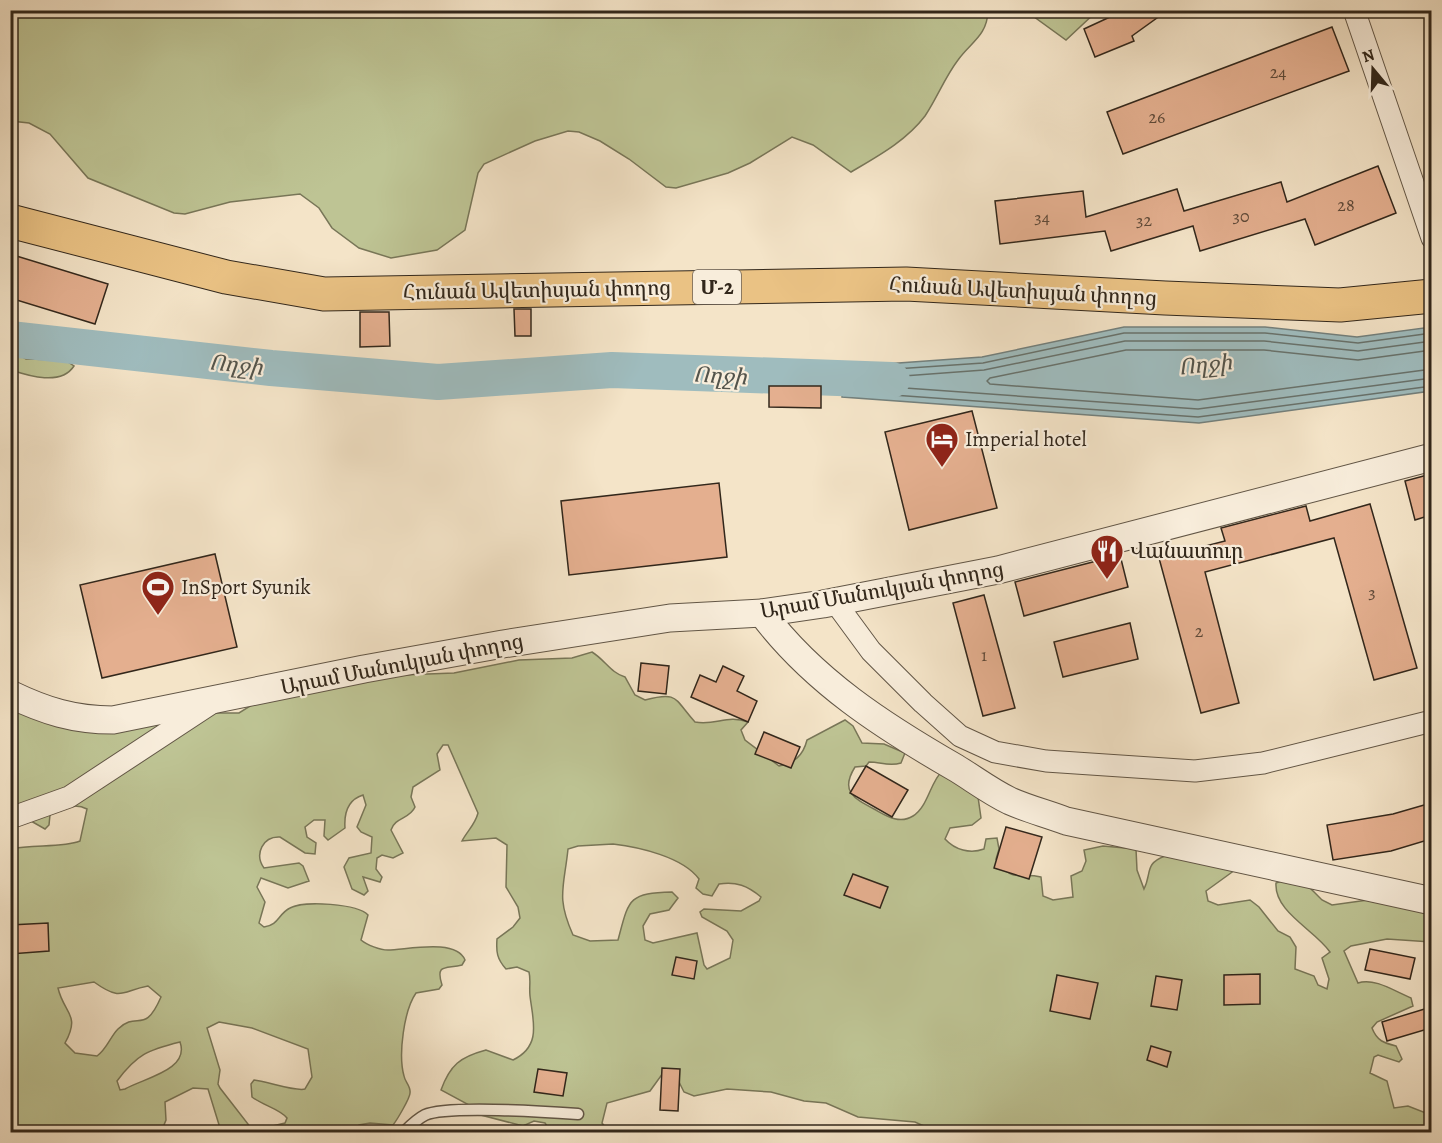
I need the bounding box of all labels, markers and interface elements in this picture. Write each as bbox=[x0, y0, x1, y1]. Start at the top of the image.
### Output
north arrow bbox=[1343, 39, 1403, 99]
text: N bbox=[1359, 43, 1378, 68]
house number: 24 bbox=[1270, 60, 1286, 84]
house number: 26 bbox=[1149, 105, 1165, 129]
house number: 28 bbox=[1337, 193, 1355, 217]
house number: 30 bbox=[1232, 204, 1250, 228]
house number: 34 bbox=[1034, 205, 1050, 229]
house number: 32 bbox=[1136, 208, 1152, 232]
road number: Մ-2 bbox=[693, 270, 741, 304]
street label: Հունան Ավետիսյան փողոց bbox=[888, 270, 1158, 312]
street label: Հունան Ավետիսյան փողոց bbox=[403, 274, 671, 306]
water label: Ողջի bbox=[208, 347, 265, 383]
water label: Ողջի bbox=[1177, 347, 1234, 383]
water label: Ողջի bbox=[692, 360, 748, 392]
hotel icon: Imperial hotel bbox=[924, 421, 960, 468]
place label: Imperial hotel bbox=[965, 425, 1087, 453]
restaurant icon: Վանատուր bbox=[1089, 533, 1125, 580]
place label: Վանատուր bbox=[1130, 537, 1243, 565]
street label: Արամ Մանուկյան փողոց bbox=[758, 555, 1006, 625]
sports icon: InSport Syunik bbox=[140, 569, 176, 616]
place label: InSport Syunik bbox=[181, 573, 311, 601]
house number: 3 bbox=[1368, 580, 1376, 604]
house number: 2 bbox=[1195, 619, 1204, 643]
street label: Արամ Մանուկյան փողոց bbox=[278, 627, 526, 701]
house number: 1 bbox=[981, 643, 987, 667]

